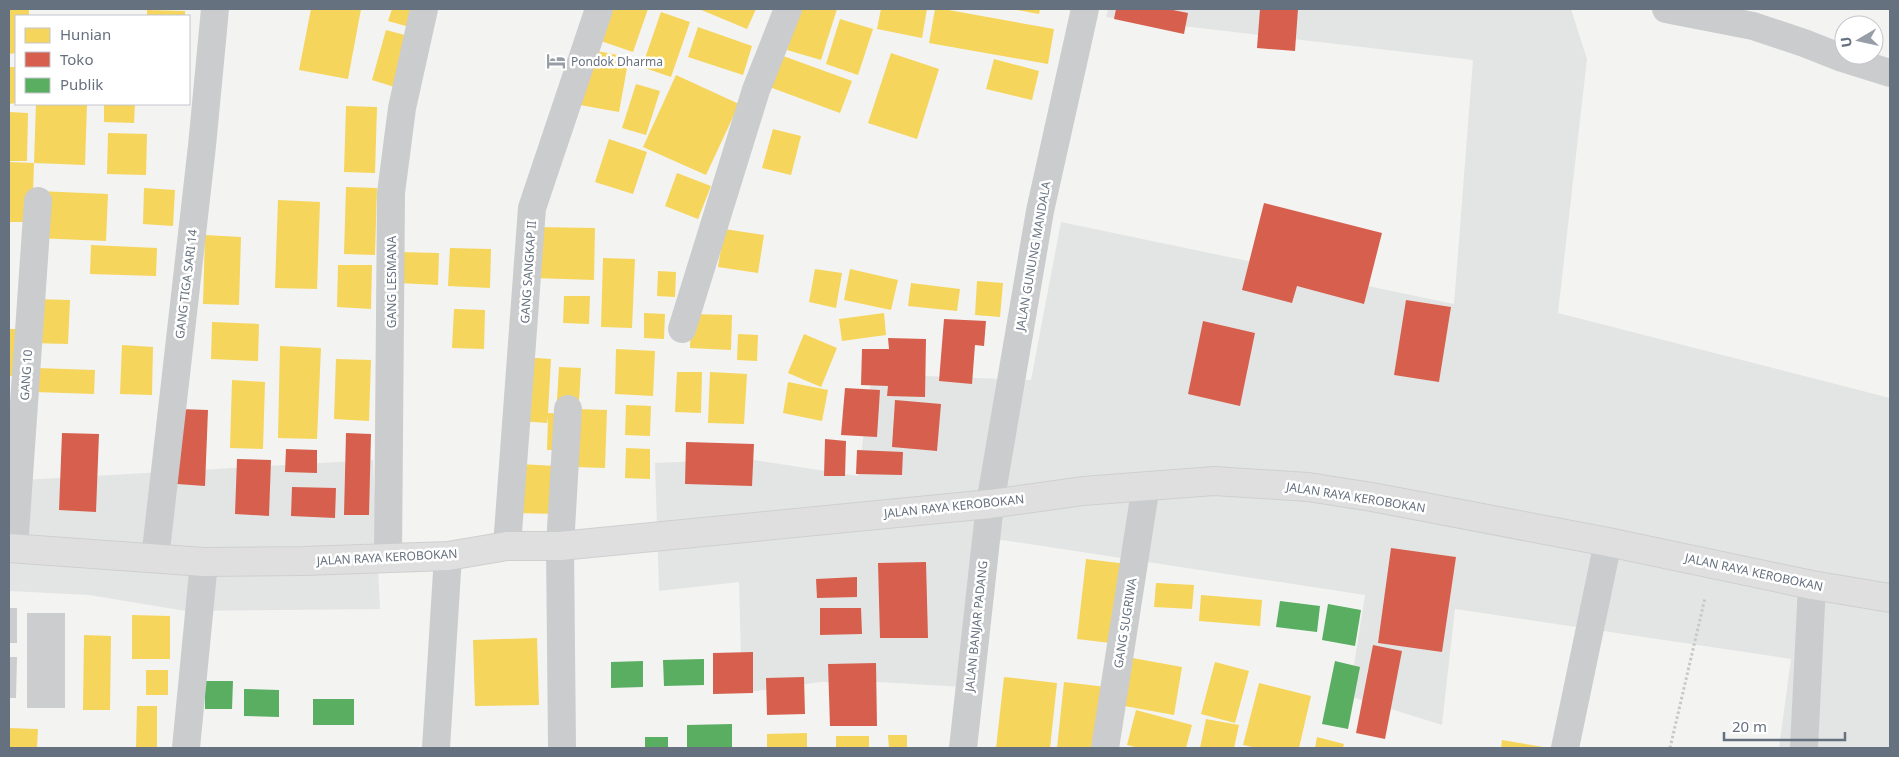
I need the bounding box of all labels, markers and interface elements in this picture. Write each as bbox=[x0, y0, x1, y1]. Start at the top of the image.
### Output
legend bbox=[15, 15, 190, 105]
north arrow bbox=[1834, 15, 1884, 65]
text: Hunian bbox=[60, 24, 111, 44]
text: U bbox=[1835, 35, 1856, 49]
text: Toko bbox=[60, 49, 93, 69]
hotel icon: Pondok Dharma bbox=[545, 50, 567, 72]
place label: Pondok Dharma bbox=[571, 53, 663, 70]
text: Publik bbox=[60, 74, 103, 94]
street label: JALAN GUNUNG MANDALA bbox=[1011, 180, 1055, 333]
street label: GANG SANGKAP II bbox=[516, 220, 540, 324]
street label: GANG TIGA SARI 14 bbox=[171, 228, 201, 340]
street label: GANG LESMANA bbox=[383, 236, 400, 328]
street label: GANG 10 bbox=[16, 349, 36, 401]
street label: JALAN RAYA KEROBOKAN bbox=[1284, 477, 1427, 516]
street label: JALAN RAYA KEROBOKAN bbox=[882, 490, 1025, 522]
street label: JALAN RAYA KEROBOKAN bbox=[315, 545, 458, 569]
street label: JALAN RAYA KEROBOKAN bbox=[1682, 549, 1825, 595]
street label: JALAN BANJAR PADANG bbox=[961, 560, 991, 693]
street label: GANG SUGRIWA bbox=[1109, 576, 1141, 669]
scale bar bbox=[1724, 710, 1845, 742]
text: 20 m bbox=[1732, 716, 1767, 736]

